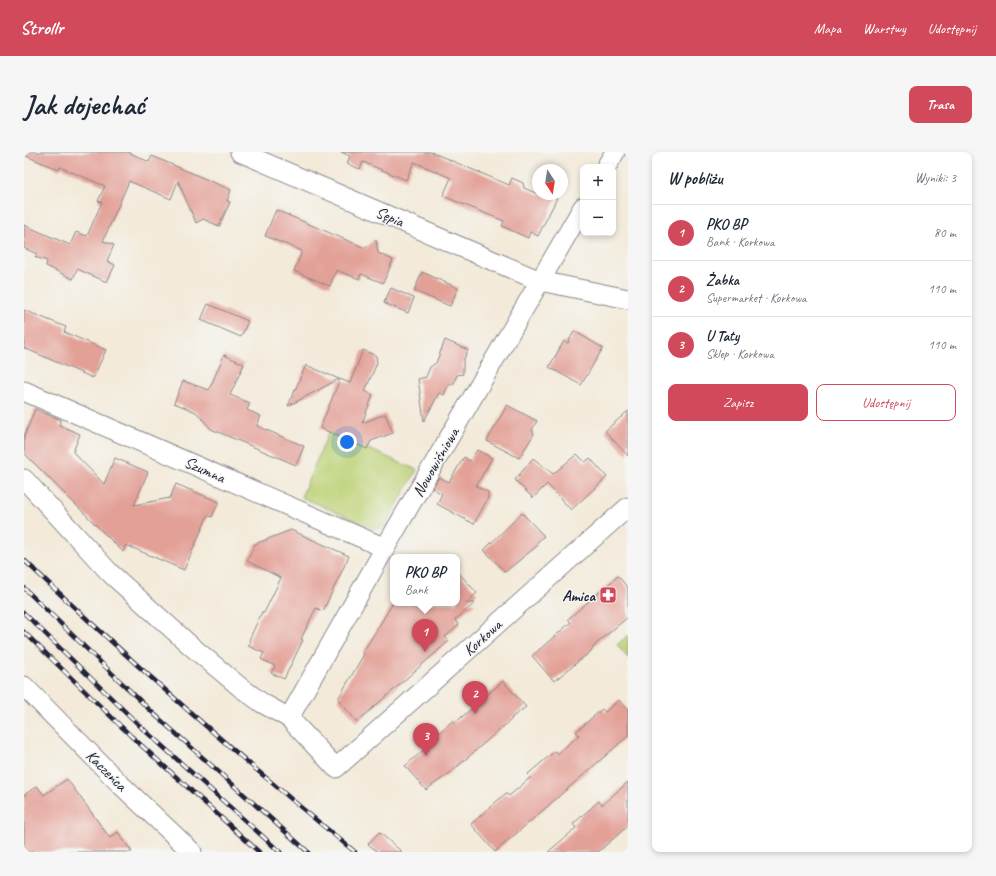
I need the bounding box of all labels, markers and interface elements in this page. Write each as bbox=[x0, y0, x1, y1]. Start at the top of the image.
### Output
text: Strollr bbox=[20, 16, 63, 40]
text: Mapa bbox=[814, 20, 841, 37]
text: Warstwy bbox=[863, 20, 906, 37]
text: Udostępnij bbox=[928, 20, 976, 37]
button: Trasa bbox=[909, 86, 972, 123]
text: Jak dojechać bbox=[24, 87, 145, 122]
north arrow bbox=[532, 164, 568, 200]
map controls bbox=[580, 164, 616, 236]
button: + bbox=[580, 164, 616, 200]
text: W pobliżu bbox=[668, 168, 723, 189]
text: Wyniki: 3 bbox=[915, 170, 956, 186]
button: − bbox=[580, 200, 616, 236]
street label: Sępia bbox=[373, 202, 408, 232]
text: PKO BP bbox=[706, 215, 746, 234]
text: 1 bbox=[678, 225, 684, 241]
text: 80 m bbox=[934, 225, 956, 241]
text: Bank · Korkowa bbox=[706, 234, 774, 250]
text: Żabka bbox=[706, 271, 739, 290]
text: 2 bbox=[678, 281, 684, 297]
text: 110 m bbox=[928, 281, 956, 297]
text: Supermarket · Korkowa bbox=[706, 290, 806, 306]
text: U Taty bbox=[706, 327, 739, 346]
text: 3 bbox=[678, 337, 684, 353]
text: 110 m bbox=[928, 337, 956, 353]
text: Sklep · Korkowa bbox=[706, 346, 774, 362]
button: Zapisz bbox=[668, 384, 808, 421]
button: Udostępnij bbox=[816, 384, 956, 421]
street label: Nowowiśniowa bbox=[408, 423, 464, 501]
your location bbox=[337, 432, 357, 452]
street label: Szumna bbox=[181, 452, 230, 488]
popup bbox=[390, 554, 460, 606]
text: PKO BP bbox=[405, 563, 445, 582]
text: Bank bbox=[405, 582, 428, 598]
pharmacy icon: Amica bbox=[598, 585, 618, 605]
place label: Amica bbox=[562, 586, 596, 606]
street label: Korkowa bbox=[459, 614, 507, 660]
pin: 1 bbox=[412, 619, 438, 652]
pin: 2 bbox=[462, 681, 488, 714]
pin: 3 bbox=[413, 723, 439, 756]
street label: Kaczeńca bbox=[81, 746, 132, 796]

